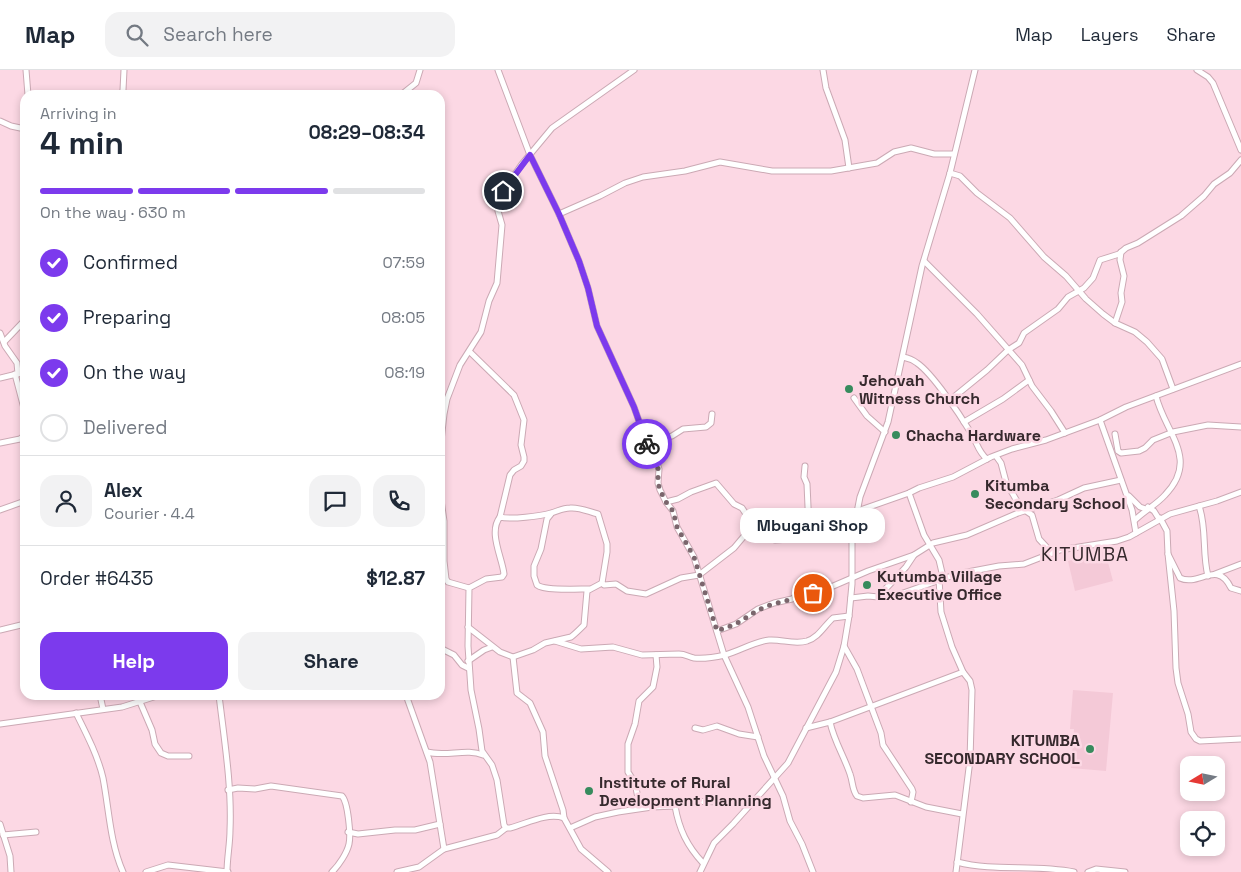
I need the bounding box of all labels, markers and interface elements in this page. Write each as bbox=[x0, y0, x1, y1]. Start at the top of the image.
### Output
search box bbox=[105, 12, 455, 57]
text: Map bbox=[25, 19, 75, 50]
icon: search bbox=[123, 21, 151, 49]
text: Search here bbox=[163, 22, 273, 47]
text: Map bbox=[1015, 23, 1053, 46]
text: Layers bbox=[1081, 23, 1138, 46]
text: Share bbox=[1166, 23, 1216, 46]
text: Arriving in bbox=[40, 103, 117, 124]
text: 08:29–08:34 bbox=[309, 120, 425, 145]
text: 4 min bbox=[40, 123, 124, 163]
pin bbox=[482, 170, 524, 212]
icon: home bbox=[489, 177, 517, 205]
text: On the way · 630 m bbox=[40, 202, 186, 223]
icon: check bbox=[40, 249, 68, 277]
text: Confirmed bbox=[83, 250, 178, 275]
text: 07:59 bbox=[383, 252, 425, 273]
icon: check bbox=[40, 304, 68, 332]
text: Preparing bbox=[83, 305, 171, 330]
text: 08:05 bbox=[381, 307, 425, 328]
icon: check bbox=[40, 359, 68, 387]
text: On the way bbox=[83, 360, 186, 385]
text: 08:19 bbox=[384, 362, 425, 383]
place label: Jehovah Witness Church bbox=[859, 370, 980, 409]
marker: Jehovah Witness Church bbox=[843, 383, 855, 395]
text: Delivered bbox=[83, 415, 168, 440]
courier bbox=[622, 419, 672, 469]
place label: Chacha Hardware bbox=[906, 425, 1041, 446]
marker: Chacha Hardware bbox=[890, 429, 902, 441]
icon: bike bbox=[633, 430, 661, 458]
button: person bbox=[40, 475, 92, 527]
button: chat bbox=[309, 475, 361, 527]
button: phone bbox=[373, 475, 425, 527]
place label: Kitumba Secondary School bbox=[985, 475, 1125, 514]
text: Alex bbox=[104, 478, 143, 503]
marker: Kitumba Secondary School bbox=[969, 488, 981, 500]
text: Courier · 4.4 bbox=[104, 503, 195, 524]
callout: Mbugani Shop bbox=[740, 508, 886, 543]
text: Mbugani Shop bbox=[757, 515, 868, 536]
district label: KITUMBA bbox=[1041, 542, 1129, 567]
text: Order #6435 bbox=[40, 566, 153, 591]
text: $12.87 bbox=[366, 566, 425, 591]
place label: Kutumba Village Executive Office bbox=[877, 566, 1002, 605]
pin bbox=[792, 572, 834, 614]
icon: bag bbox=[799, 579, 827, 607]
marker: Kutumba Village Executive Office bbox=[861, 579, 873, 591]
button: Help bbox=[40, 632, 228, 690]
button: Share bbox=[238, 632, 425, 690]
place label: KITUMBA SECONDARY SCHOOL bbox=[924, 730, 1080, 769]
marker: KITUMBA SECONDARY SCHOOL bbox=[1084, 743, 1096, 755]
north arrow bbox=[1180, 756, 1225, 801]
map controls bbox=[1180, 756, 1225, 856]
place label: Institute of Rural Development Planning bbox=[599, 772, 772, 811]
marker: Institute of Rural Development Planning bbox=[583, 785, 595, 797]
button: locate bbox=[1180, 811, 1225, 856]

